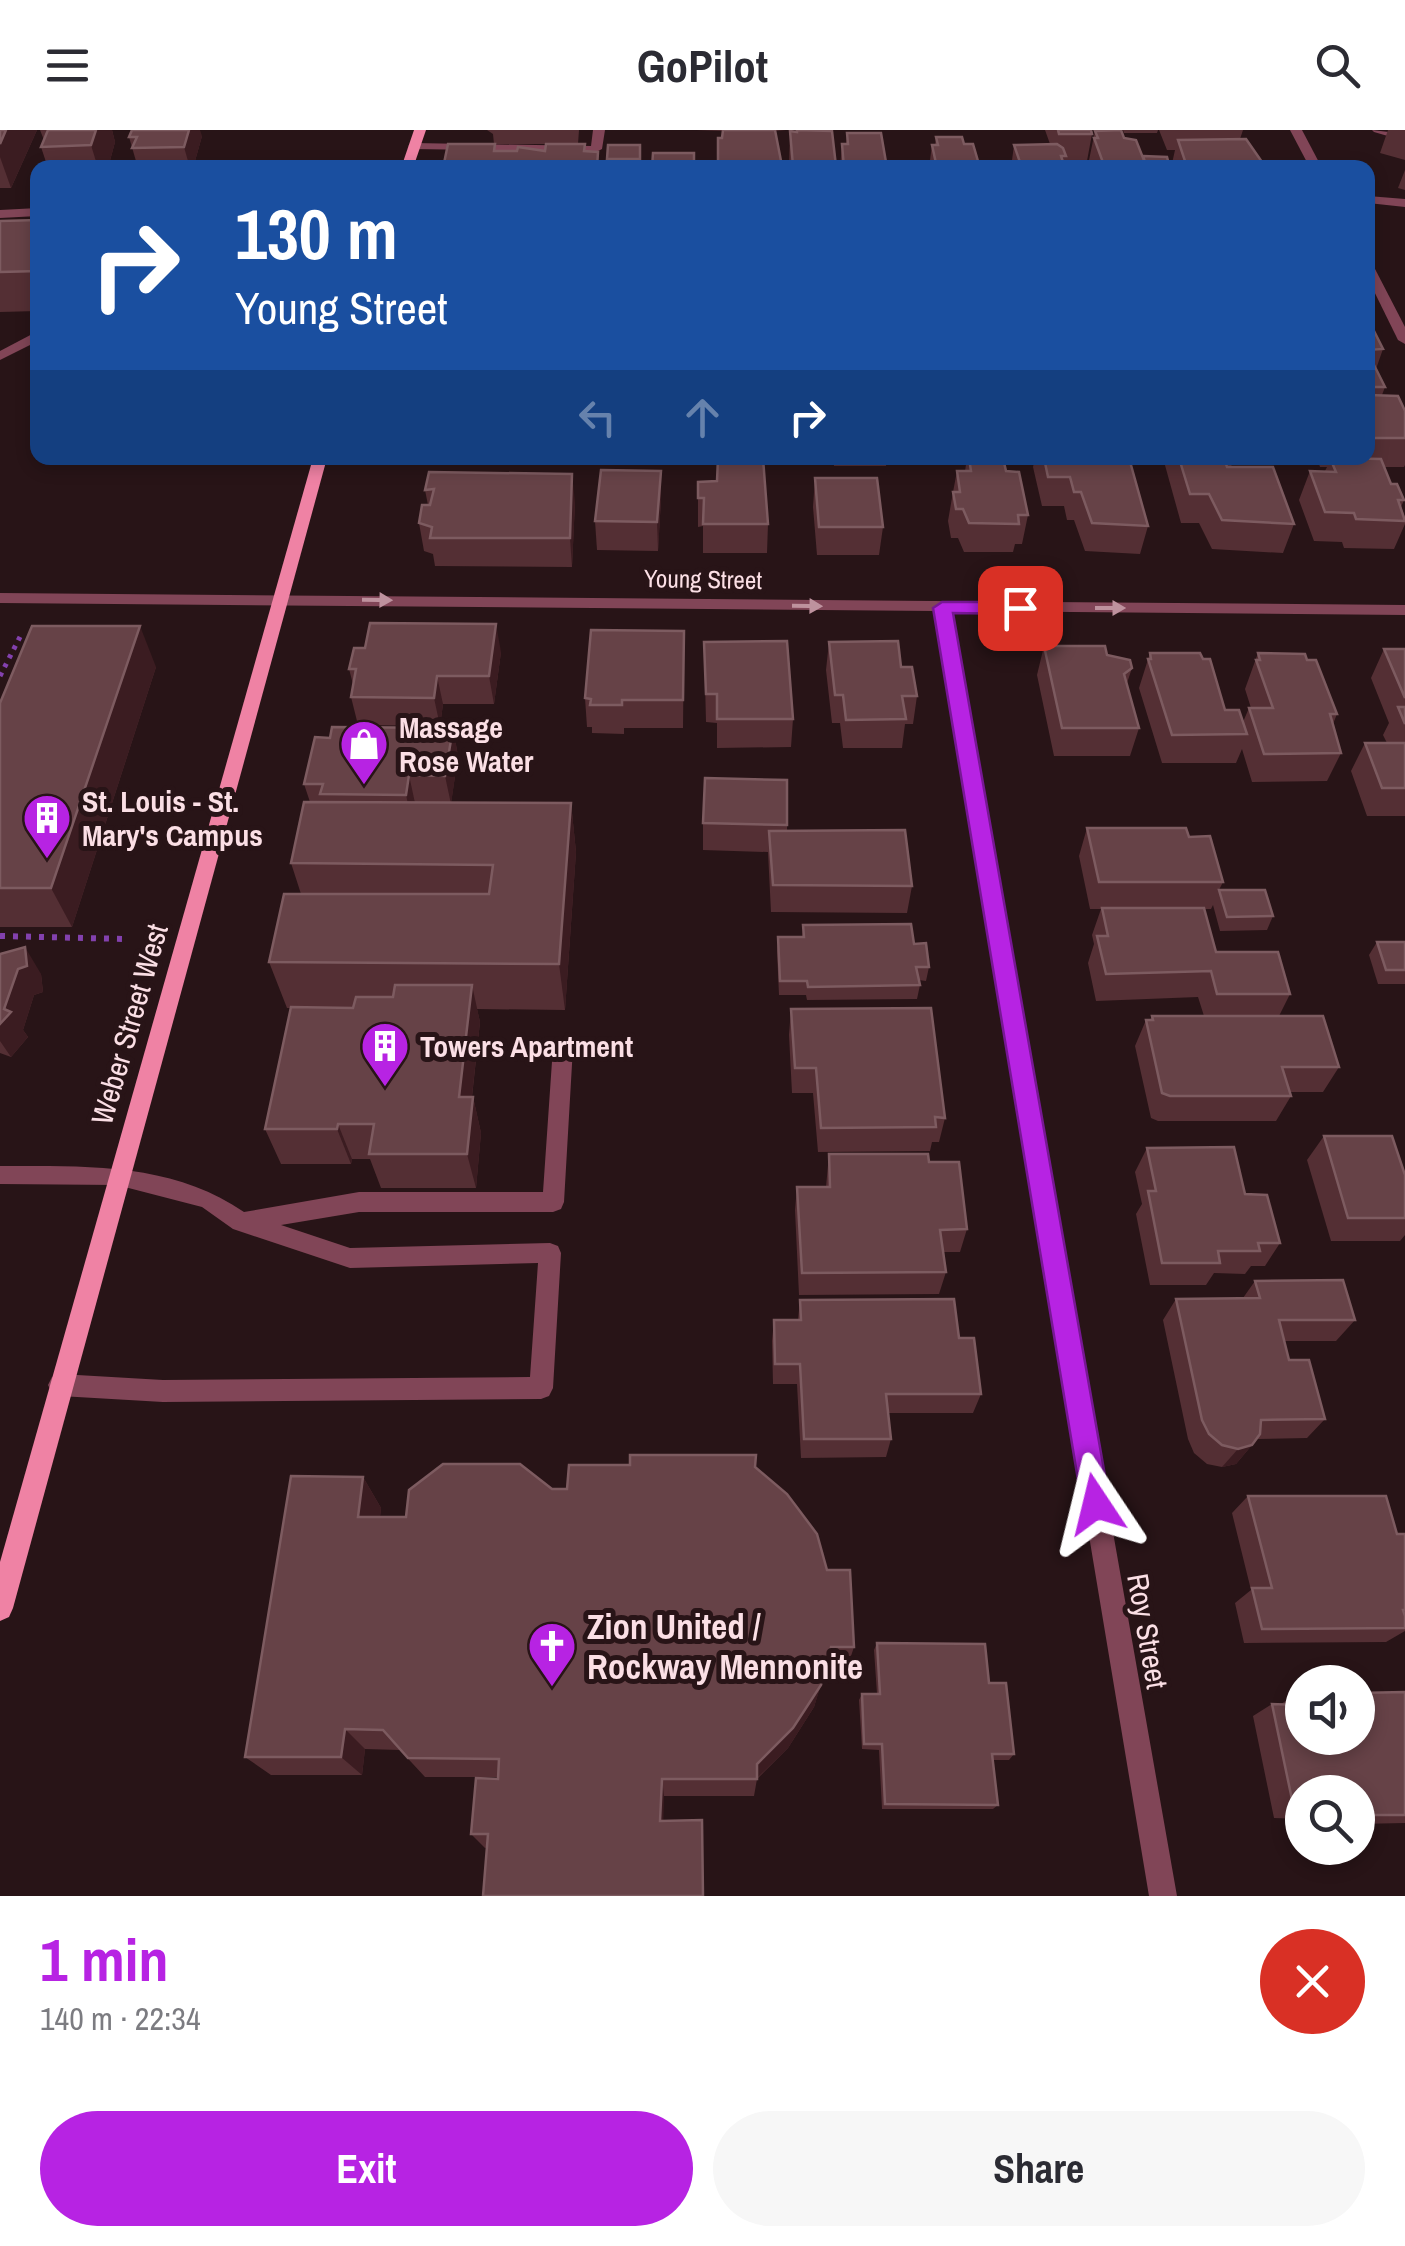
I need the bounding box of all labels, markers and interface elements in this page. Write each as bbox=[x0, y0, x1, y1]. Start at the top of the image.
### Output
text: GoPilot bbox=[637, 35, 768, 96]
icon: menu bbox=[40, 38, 95, 93]
icon: search bbox=[1310, 38, 1365, 93]
text: 130 m bbox=[235, 187, 398, 281]
icon: right bbox=[70, 200, 200, 330]
text: Young Street bbox=[235, 277, 448, 338]
icon: left bbox=[570, 390, 625, 445]
icon: ahead bbox=[675, 390, 730, 445]
icon: right bbox=[780, 390, 835, 445]
street label: Young Street bbox=[644, 561, 763, 597]
pin bbox=[978, 566, 1063, 651]
icon: arrive bbox=[993, 581, 1048, 636]
one-way arrow bbox=[362, 592, 394, 608]
one-way arrow bbox=[792, 598, 824, 614]
one-way arrow bbox=[1094, 601, 1126, 617]
place label: Massage Rose Water bbox=[399, 707, 534, 781]
shop icon: Massage Rose Water bbox=[338, 718, 390, 786]
place label: St. Louis - St. Mary's Campus bbox=[82, 781, 263, 855]
building icon: St. Louis - St. Mary's Campus bbox=[21, 792, 73, 860]
street label: Weber Street West bbox=[81, 919, 177, 1129]
building icon: Towers Apartment bbox=[359, 1020, 411, 1088]
place label: Towers Apartment bbox=[420, 1026, 633, 1066]
position arrow bbox=[1044, 1452, 1148, 1556]
street label: Roy Street bbox=[1118, 1570, 1178, 1692]
place label: Zion United / Rockway Mennonite bbox=[587, 1603, 863, 1690]
church icon: Zion United / Rockway Mennonite bbox=[526, 1620, 578, 1688]
map controls bbox=[1285, 1665, 1375, 1865]
button: sound bbox=[1285, 1665, 1375, 1755]
button: search bbox=[1285, 1775, 1375, 1865]
text: 1 min bbox=[40, 1919, 169, 2000]
button: close bbox=[1260, 1929, 1365, 2034]
text: 140 m · 22:34 bbox=[40, 1997, 200, 2040]
button: Exit bbox=[40, 2111, 693, 2226]
button: Share bbox=[713, 2111, 1365, 2226]

